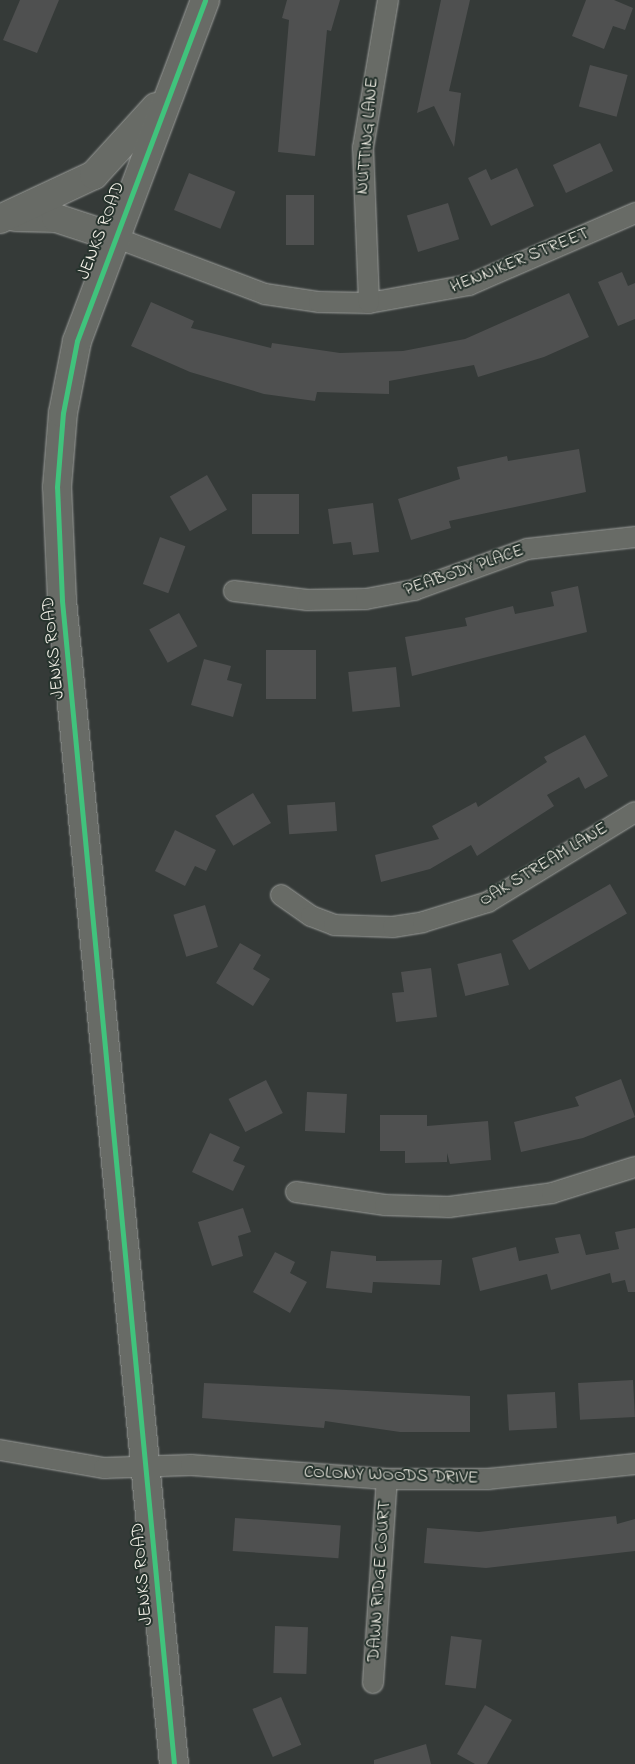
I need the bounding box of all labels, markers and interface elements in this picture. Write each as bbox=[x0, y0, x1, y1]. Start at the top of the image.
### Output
street label: NUTTING LANE bbox=[352, 77, 384, 195]
street label: JENKS ROAD bbox=[73, 179, 131, 283]
street label: HENNIKER STREET bbox=[447, 223, 593, 299]
street label: PEABODY PLACE bbox=[401, 540, 527, 602]
street label: JENKS ROAD bbox=[38, 596, 70, 700]
street label: OAK STREAM LANE bbox=[476, 818, 612, 912]
street label: COLONY WOODS DRIVE bbox=[303, 1462, 479, 1490]
street label: DAWN RIDGE COURT bbox=[364, 1500, 396, 1662]
street label: JENKS ROAD bbox=[128, 1522, 158, 1626]

